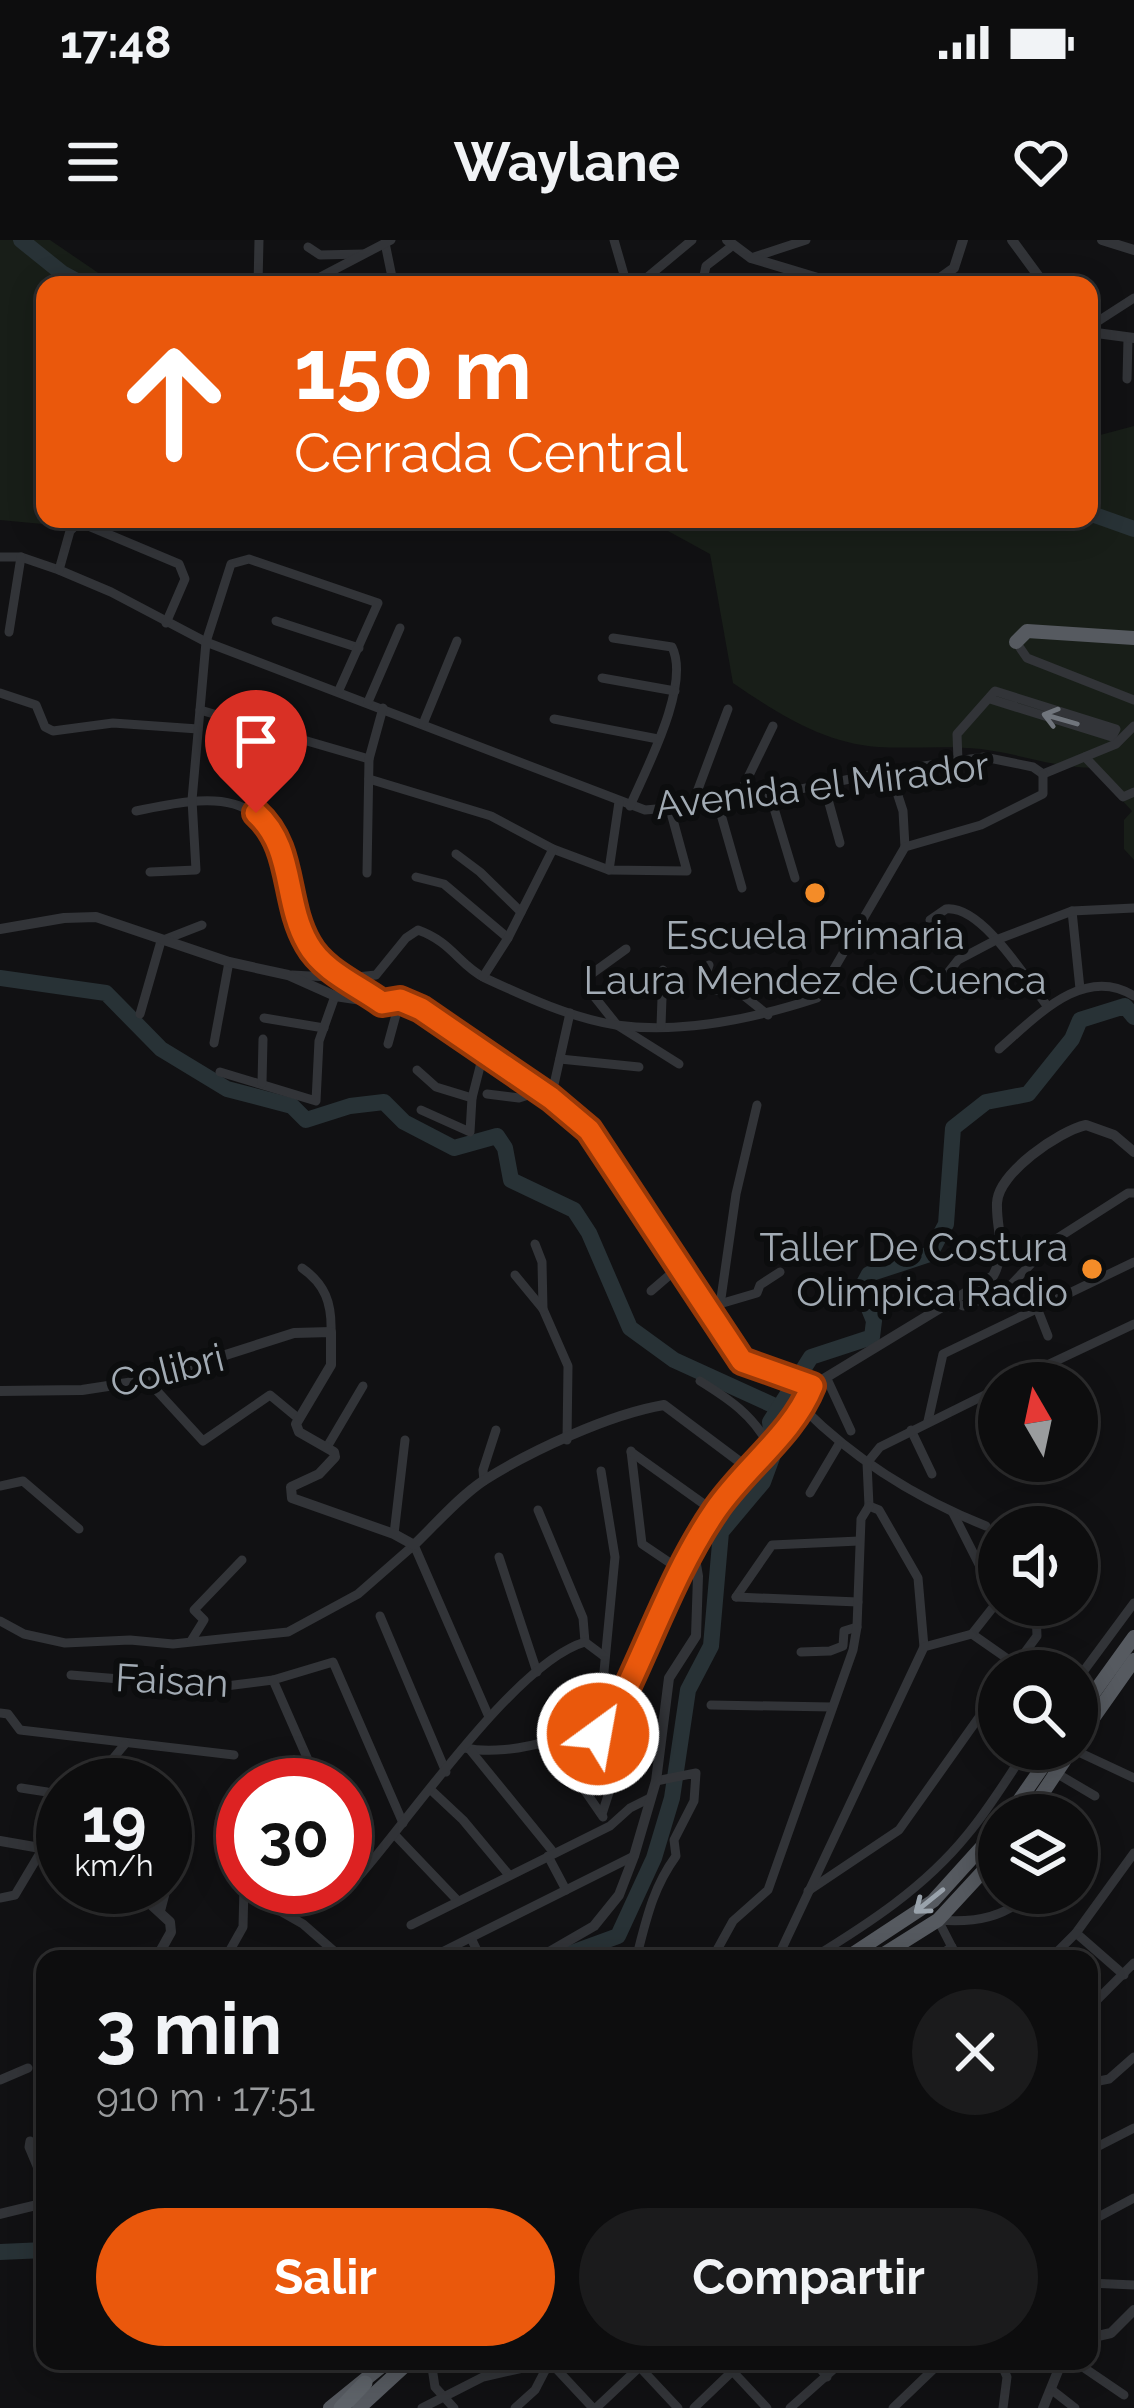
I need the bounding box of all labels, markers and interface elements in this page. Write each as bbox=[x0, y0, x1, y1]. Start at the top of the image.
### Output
text: 17:48 bbox=[60, 16, 171, 69]
icon: menu bbox=[60, 129, 126, 195]
icon: heart bbox=[1008, 129, 1074, 195]
text: Waylane bbox=[454, 130, 680, 194]
text: 150 m bbox=[294, 320, 532, 419]
icon: ahead bbox=[96, 324, 252, 480]
text: Cerrada Central bbox=[294, 421, 688, 485]
pin bbox=[205, 690, 307, 813]
one-way arrow bbox=[1042, 707, 1080, 729]
icon: arrive bbox=[223, 708, 289, 774]
street label: Avenida el Mirador bbox=[653, 742, 992, 828]
marker: Escuela Primaria Laura Mendez de Cuenca bbox=[802, 880, 828, 906]
place label: Escuela Primaria Laura Mendez de Cuenca bbox=[584, 912, 1046, 1003]
place label: Taller De Costura Olimpica Radio bbox=[760, 1224, 1068, 1315]
marker: Taller De Costura Olimpica Radio bbox=[1079, 1256, 1105, 1282]
street label: Colibri bbox=[105, 1334, 229, 1406]
north arrow bbox=[978, 1362, 1098, 1482]
map controls bbox=[978, 1362, 1098, 1914]
button: sound bbox=[978, 1506, 1098, 1626]
button: search bbox=[978, 1650, 1098, 1770]
street label: Faisan bbox=[114, 1654, 230, 1706]
position arrow bbox=[535, 1671, 661, 1797]
speed limit sign: 30 bbox=[216, 1758, 372, 1914]
text: 19 bbox=[82, 1786, 146, 1856]
button: layers bbox=[978, 1794, 1098, 1914]
text: km/h bbox=[74, 1848, 154, 1883]
one-way arrow bbox=[914, 1887, 945, 1915]
text: 3 min bbox=[96, 1986, 282, 2071]
button: close bbox=[912, 1989, 1038, 2115]
text: 910 m · 17:51 bbox=[96, 2074, 315, 2120]
button: Salir bbox=[96, 2208, 555, 2346]
button: Compartir bbox=[579, 2208, 1038, 2346]

